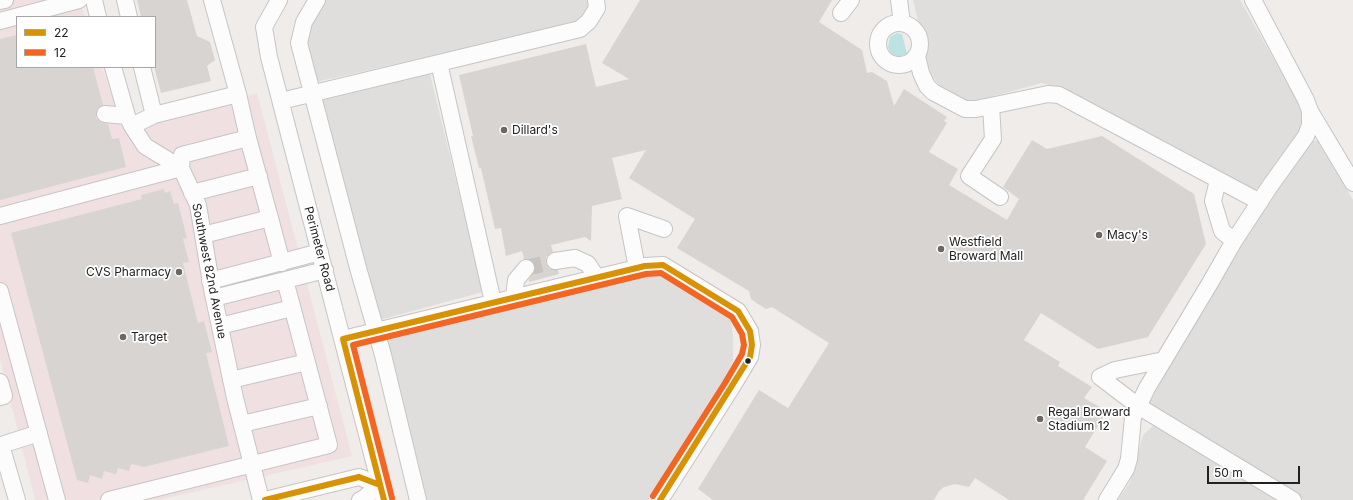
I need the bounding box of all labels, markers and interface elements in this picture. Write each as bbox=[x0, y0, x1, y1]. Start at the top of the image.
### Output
legend bbox=[16, 16, 156, 68]
text: 22 bbox=[54, 25, 69, 40]
text: 12 bbox=[54, 45, 66, 60]
place label: Dillard's bbox=[512, 123, 558, 137]
marker: Dillard's bbox=[499, 125, 509, 135]
street label: Southwest 82nd Avenue bbox=[189, 202, 229, 340]
street label: Perimeter Road bbox=[301, 205, 337, 293]
place label: Macy's bbox=[1107, 228, 1148, 242]
marker: Macy's bbox=[1094, 230, 1104, 240]
place label: Westfield Broward Mall bbox=[949, 235, 1023, 263]
marker: Westfield Broward Mall bbox=[936, 244, 946, 254]
place label: CVS Pharmacy bbox=[86, 265, 171, 279]
marker: CVS Pharmacy bbox=[174, 267, 184, 277]
place label: Target bbox=[131, 330, 167, 344]
marker: Target bbox=[118, 332, 128, 342]
unlabelled marker bbox=[743, 356, 753, 366]
place label: Regal Broward Stadium 12 bbox=[1048, 405, 1130, 433]
marker: Regal Broward Stadium 12 bbox=[1035, 414, 1045, 424]
scale bar bbox=[1209, 458, 1302, 484]
text: 50 m bbox=[1214, 465, 1243, 480]

